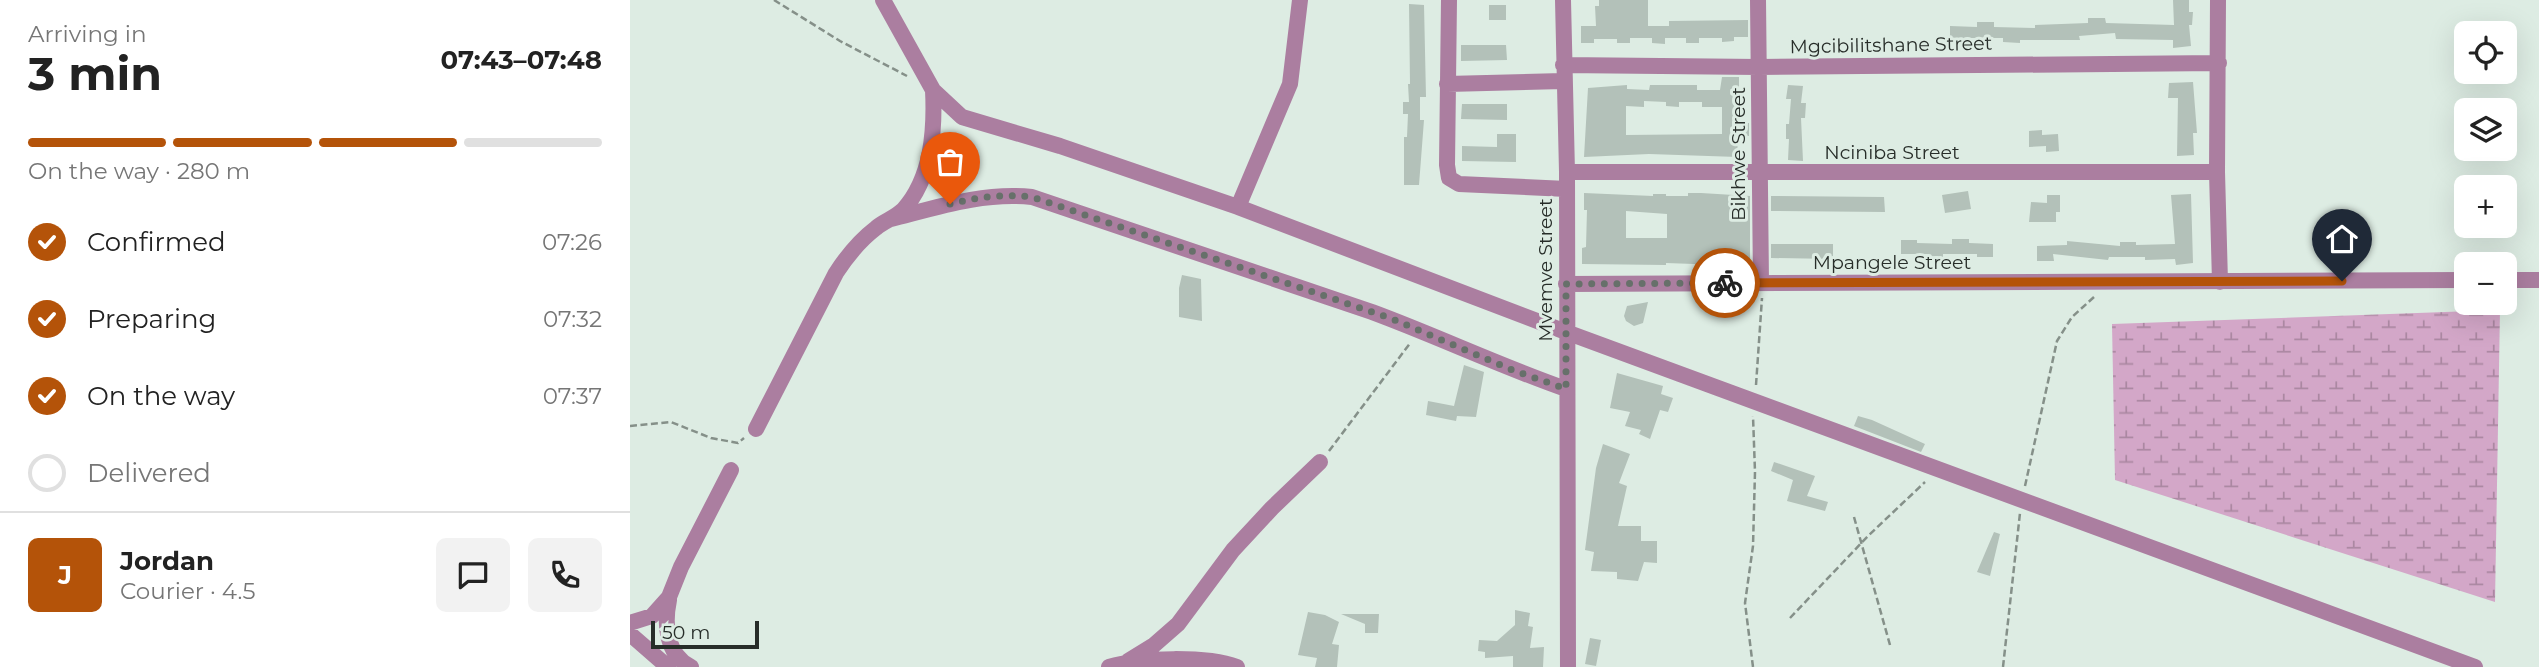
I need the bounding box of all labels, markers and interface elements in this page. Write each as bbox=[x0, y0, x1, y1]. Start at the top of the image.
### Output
text: Arriving in bbox=[28, 20, 147, 48]
map controls bbox=[2454, 21, 2517, 315]
button: locate bbox=[2454, 21, 2517, 84]
street label: Mgcibilitshane Street bbox=[1789, 32, 1993, 58]
text: 07:43–07:48 bbox=[440, 44, 602, 76]
text: 3 min bbox=[28, 45, 162, 102]
street label: Bikhwe Street bbox=[1727, 87, 1750, 221]
button: layers bbox=[2454, 98, 2517, 161]
pin bbox=[920, 132, 980, 204]
street label: Nciniba Street bbox=[1824, 141, 1960, 164]
icon: bag bbox=[931, 143, 969, 181]
text: On the way · 280 m bbox=[28, 157, 250, 185]
button: + bbox=[2454, 175, 2517, 238]
street label: Mvemve Street bbox=[1534, 198, 1557, 342]
pin bbox=[2312, 209, 2372, 281]
icon: home bbox=[2323, 220, 2361, 258]
icon: check bbox=[28, 223, 66, 261]
text: Confirmed bbox=[87, 226, 226, 258]
text: 07:26 bbox=[542, 228, 602, 256]
courier bbox=[1690, 248, 1760, 318]
street label: Mpangele Street bbox=[1813, 251, 1972, 274]
button: − bbox=[2454, 252, 2517, 315]
icon: bike bbox=[1706, 264, 1744, 302]
icon: check bbox=[28, 300, 66, 338]
text: Preparing bbox=[87, 303, 216, 335]
text: 07:32 bbox=[543, 305, 602, 333]
icon: check bbox=[28, 377, 66, 415]
text: On the way bbox=[87, 380, 235, 412]
text: 07:37 bbox=[543, 382, 602, 410]
text: Delivered bbox=[87, 457, 211, 489]
button: chat bbox=[436, 538, 510, 612]
button: phone bbox=[528, 538, 602, 612]
text: Jordan bbox=[120, 545, 214, 577]
text: J bbox=[58, 559, 72, 591]
text: Courier · 4.5 bbox=[120, 577, 255, 605]
scale bar bbox=[651, 618, 760, 650]
text: 50 m bbox=[662, 621, 710, 644]

